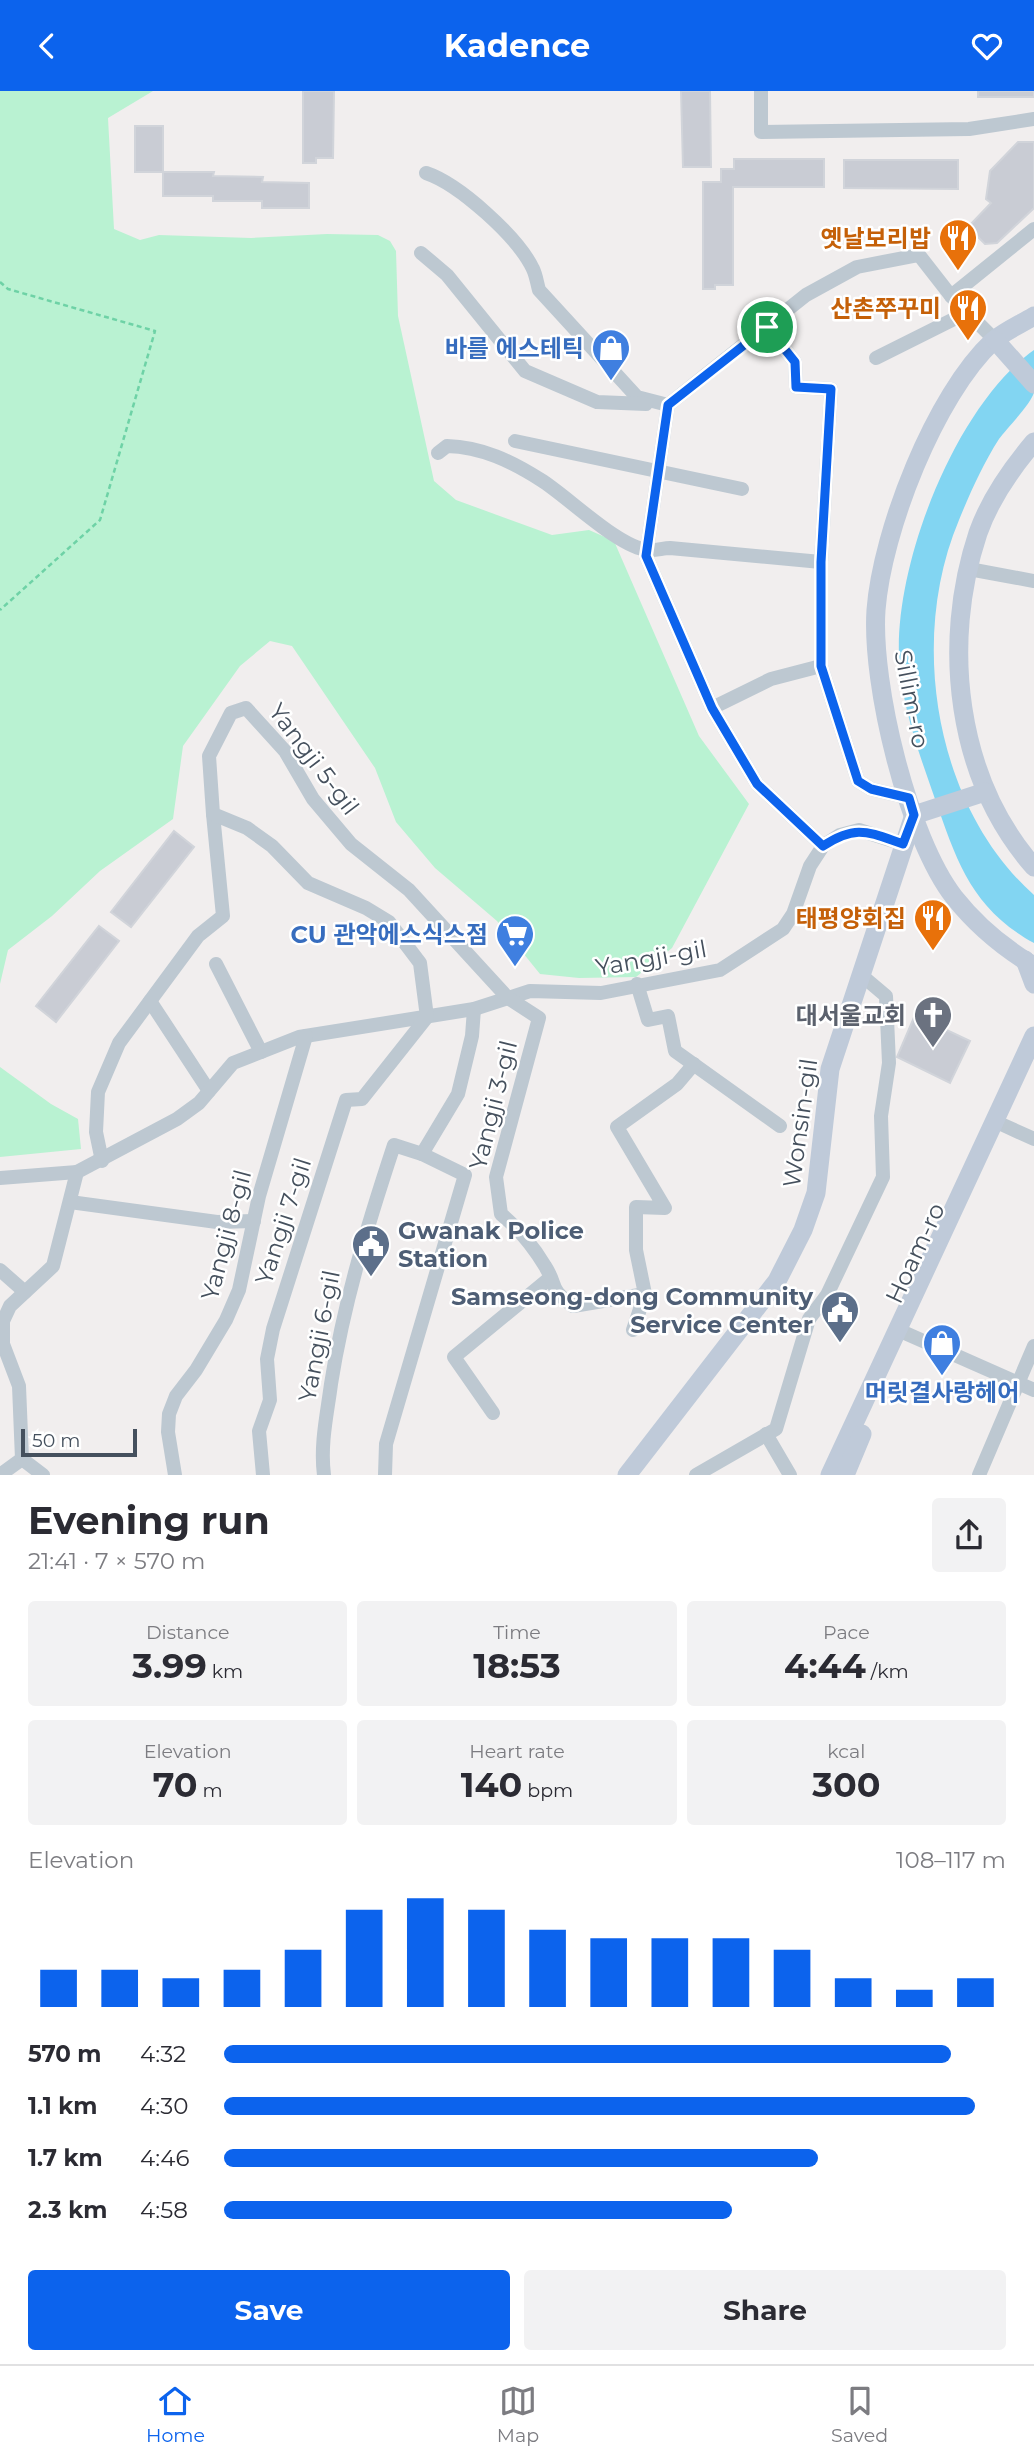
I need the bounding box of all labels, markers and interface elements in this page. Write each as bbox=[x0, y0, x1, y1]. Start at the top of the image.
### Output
text: Kadence bbox=[444, 26, 590, 65]
icon: back bbox=[28, 27, 66, 65]
icon: heart bbox=[968, 27, 1006, 65]
restaurant icon: 옛날보리밥 bbox=[937, 217, 979, 272]
place label: 옛날보리밥 bbox=[821, 224, 931, 253]
restaurant icon: 산촌쭈꾸미 bbox=[947, 287, 989, 342]
place label: 산촌쭈꾸미 bbox=[831, 294, 941, 323]
pin bbox=[737, 297, 797, 357]
icon: arrive bbox=[748, 308, 786, 346]
shop icon: 바를 에스테틱 bbox=[590, 327, 632, 382]
place label: 바를 에스테틱 bbox=[445, 334, 584, 363]
street label: Sillim-ro bbox=[888, 647, 936, 751]
street label: Yangji 5-gil bbox=[263, 697, 365, 821]
restaurant icon: 태평양회집 bbox=[912, 897, 954, 952]
place label: 태평양회집 bbox=[796, 904, 906, 933]
supermarket icon: CU 관악에스식스점 bbox=[494, 913, 536, 968]
place label: CU 관악에스식스점 bbox=[290, 920, 488, 949]
street label: Yangji-gil bbox=[593, 934, 709, 982]
church icon: 대서울교회 bbox=[912, 994, 954, 1049]
place label: 대서울교회 bbox=[796, 1001, 906, 1030]
street label: Yangji 3-gil bbox=[463, 1037, 523, 1173]
street label: Wonsin-gil bbox=[777, 1057, 823, 1189]
street label: Yangji 7-gil bbox=[249, 1154, 317, 1288]
street label: Yangji 8-gil bbox=[195, 1167, 257, 1303]
street label: Hoam-ro bbox=[879, 1198, 951, 1308]
place label: Gwanak Police Station bbox=[398, 1216, 584, 1273]
public building icon: Gwanak Police Station bbox=[350, 1223, 392, 1278]
street label: Yangji 6-gil bbox=[292, 1268, 346, 1404]
place label: Samseong-dong Community Service Center bbox=[451, 1282, 814, 1339]
public building icon: Samseong-dong Community Service Center bbox=[819, 1289, 861, 1344]
shop icon: 머릿결사랑헤어 bbox=[921, 1322, 963, 1377]
place label: 머릿결사랑헤어 bbox=[865, 1378, 1019, 1407]
scale bar bbox=[21, 1426, 136, 1458]
text: 50 m bbox=[32, 1429, 80, 1452]
text: Evening run bbox=[28, 1497, 270, 1544]
button: share bbox=[932, 1498, 1006, 1572]
text: 21:41 · 7 × 570 m bbox=[28, 1547, 205, 1575]
text: Distance bbox=[146, 1621, 229, 1644]
text: Time bbox=[493, 1621, 541, 1644]
text: Pace bbox=[823, 1621, 870, 1644]
text: 3.99 bbox=[132, 1644, 207, 1687]
text: 18:53 bbox=[473, 1644, 561, 1687]
text: 4:44 bbox=[784, 1644, 866, 1687]
text: km bbox=[207, 1660, 243, 1683]
text: /km bbox=[866, 1660, 909, 1683]
text: Elevation bbox=[144, 1740, 232, 1763]
text: Heart rate bbox=[469, 1740, 565, 1763]
text: kcal bbox=[827, 1740, 865, 1763]
text: 70 bbox=[153, 1763, 197, 1806]
text: 140 bbox=[461, 1763, 522, 1806]
text: 300 bbox=[812, 1763, 880, 1806]
text: m bbox=[197, 1779, 223, 1802]
text: bpm bbox=[522, 1779, 573, 1802]
text: Elevation bbox=[28, 1846, 134, 1874]
text: 108–117 m bbox=[896, 1846, 1006, 1874]
text: 570 m bbox=[28, 2040, 101, 2068]
text: 4:32 bbox=[140, 2040, 186, 2068]
text: 1.1 km bbox=[28, 2092, 97, 2120]
text: 4:30 bbox=[140, 2092, 188, 2120]
text: 1.7 km bbox=[28, 2144, 103, 2172]
text: 4:46 bbox=[140, 2144, 189, 2172]
text: 2.3 km bbox=[28, 2196, 107, 2224]
text: 4:58 bbox=[140, 2196, 188, 2224]
button: Save bbox=[28, 2270, 510, 2350]
button: Share bbox=[524, 2270, 1006, 2350]
tab: Home bbox=[146, 2382, 205, 2447]
tab: Map bbox=[497, 2382, 539, 2447]
tab: Saved bbox=[831, 2382, 888, 2447]

